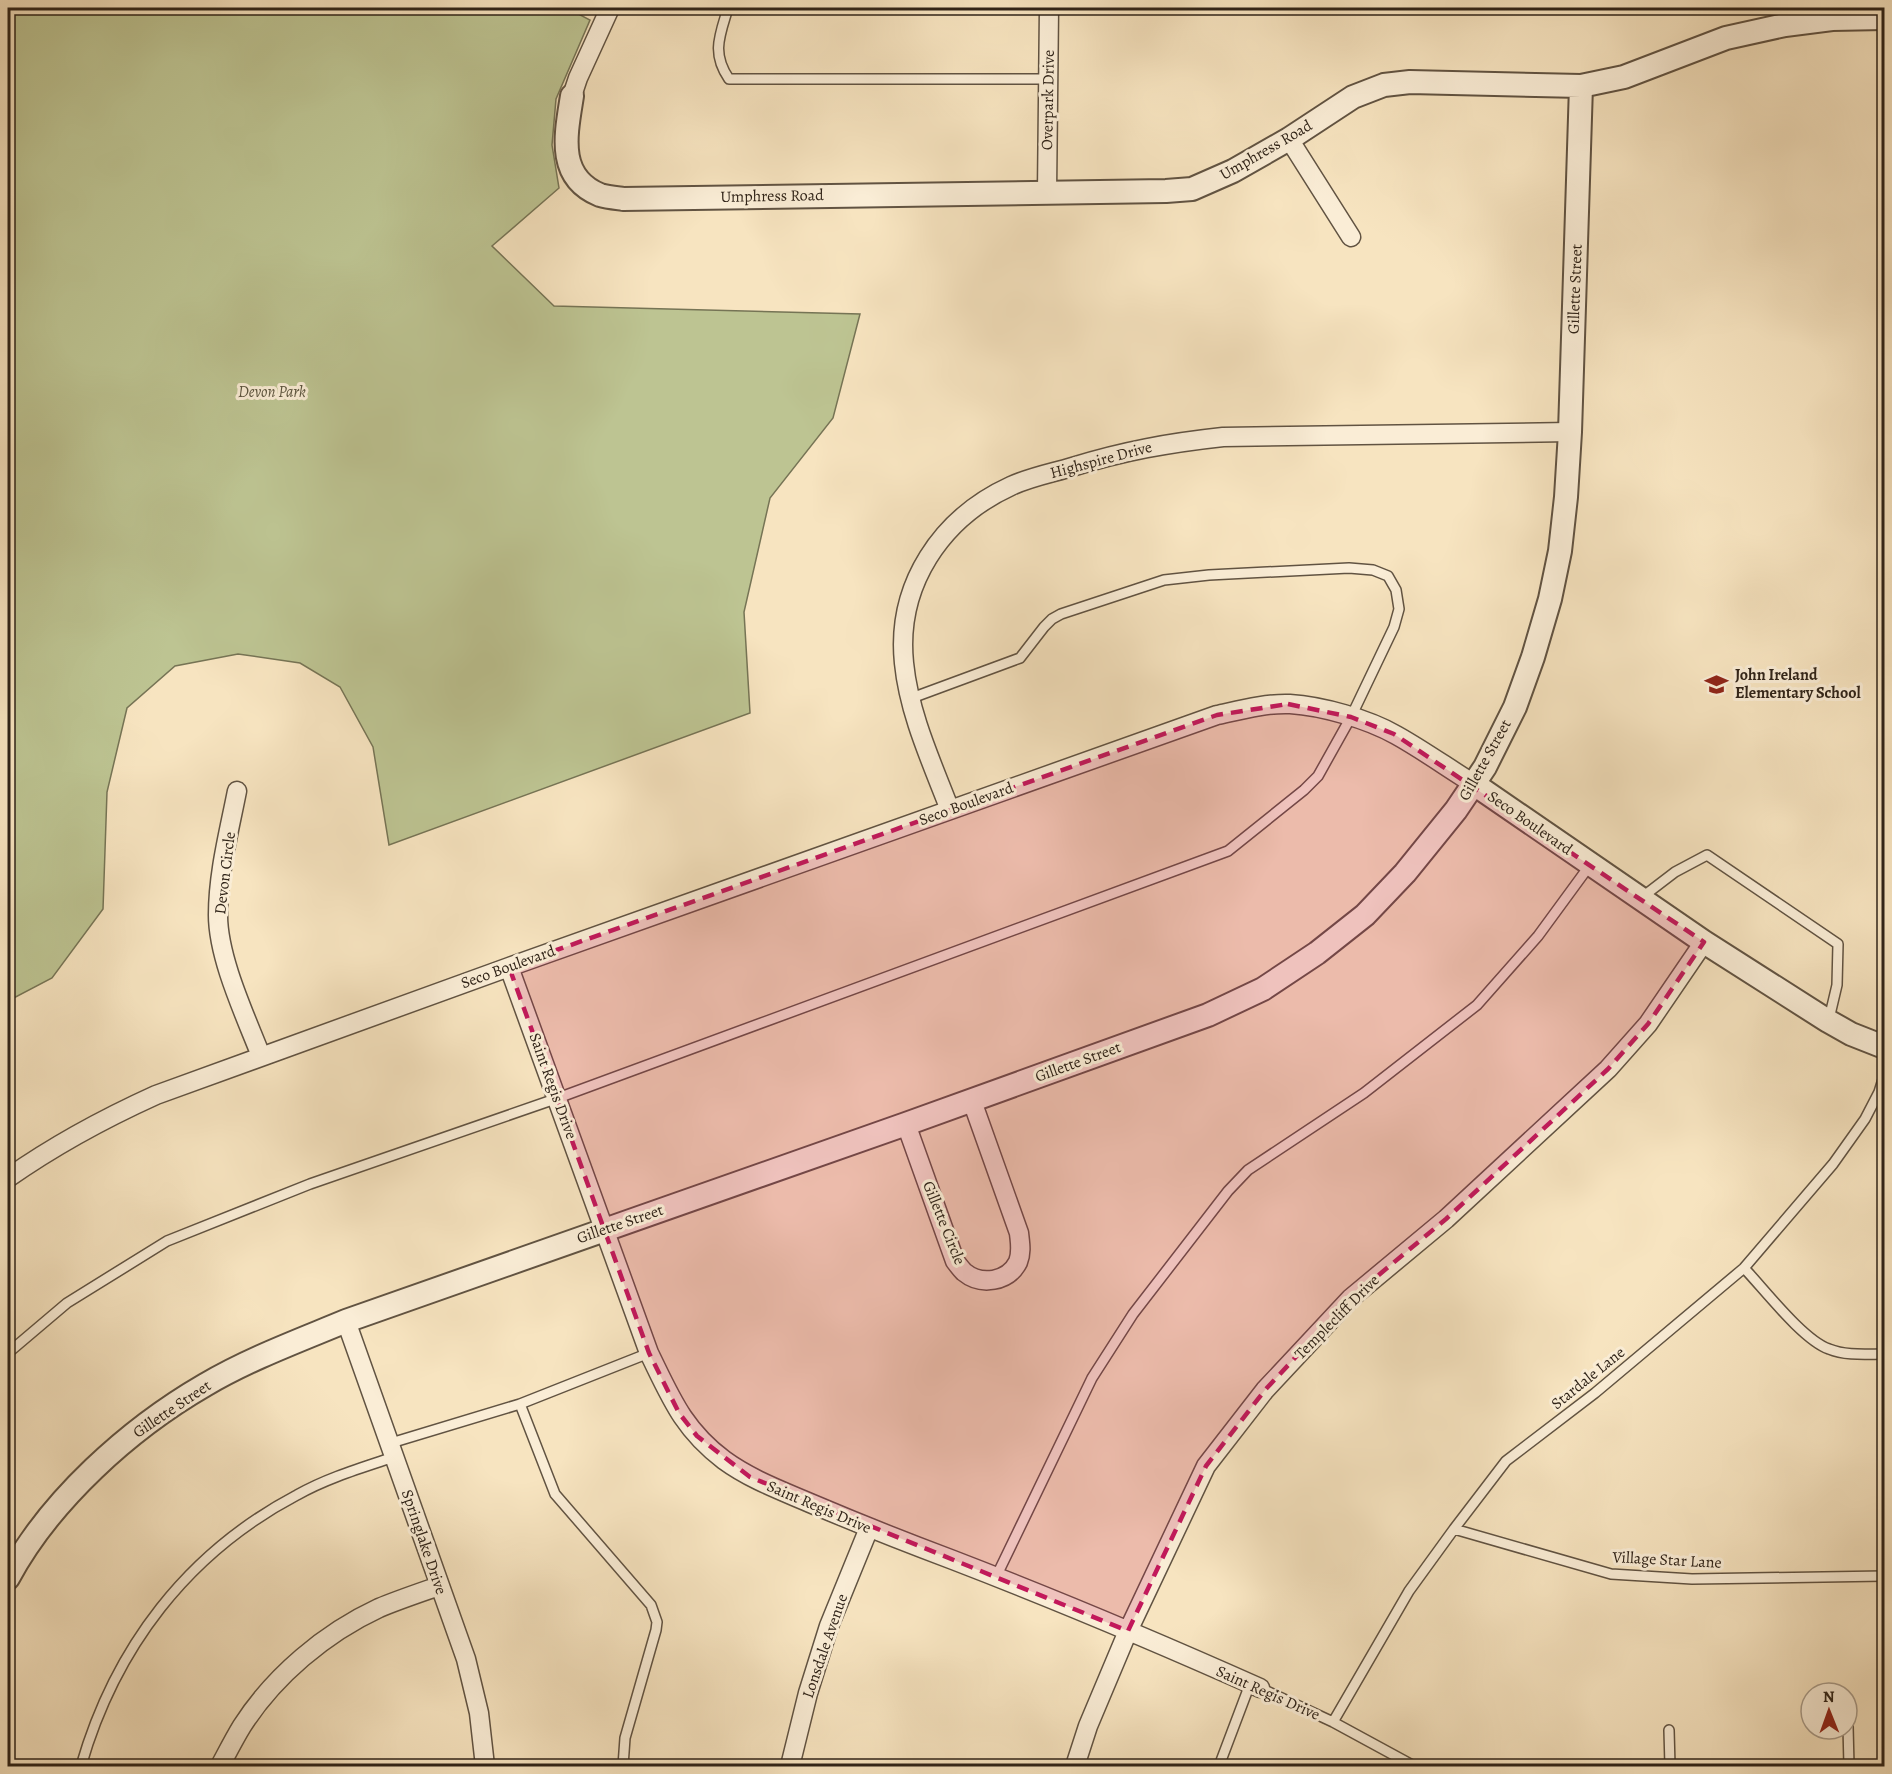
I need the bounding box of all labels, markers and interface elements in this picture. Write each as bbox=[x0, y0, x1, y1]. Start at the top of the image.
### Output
street label: Overpark Drive bbox=[1036, 50, 1060, 150]
street label: Umphress Road bbox=[1216, 114, 1317, 185]
street label: Umphress Road bbox=[720, 184, 824, 208]
street label: Gillette Street bbox=[1562, 244, 1588, 334]
park label: Devon Park bbox=[238, 381, 306, 403]
street label: Highspire Drive bbox=[1048, 436, 1154, 484]
place label: John Ireland Elementary School bbox=[1735, 664, 1861, 704]
school or university icon: John Ireland Elementary School bbox=[1704, 671, 1730, 697]
street label: Gillette Street bbox=[1454, 715, 1516, 805]
street label: Seco Boulevard bbox=[916, 777, 1017, 831]
street label: Seco Boulevard bbox=[1483, 786, 1577, 861]
street label: Devon Circle bbox=[209, 830, 241, 916]
street label: Seco Boulevard bbox=[458, 940, 559, 994]
street label: Saint Regis Drive bbox=[524, 1030, 582, 1142]
street label: Gillette Street bbox=[1032, 1036, 1124, 1088]
street label: Gillette Circle bbox=[917, 1178, 971, 1268]
street label: Gillette Street bbox=[574, 1199, 666, 1249]
street label: Templecliff Drive bbox=[1290, 1270, 1384, 1364]
street label: Stardale Lane bbox=[1547, 1341, 1629, 1415]
street label: Gillette Street bbox=[129, 1375, 215, 1443]
street label: Saint Regis Drive bbox=[763, 1475, 875, 1539]
street label: Springlake Drive bbox=[396, 1487, 452, 1597]
street label: Village Star Lane bbox=[1611, 1546, 1722, 1574]
street label: Lonsdale Avenue bbox=[797, 1591, 853, 1701]
street label: Saint Regis Drive bbox=[1213, 1660, 1323, 1726]
north arrow bbox=[1799, 1681, 1859, 1741]
text: N bbox=[1823, 1686, 1835, 1708]

